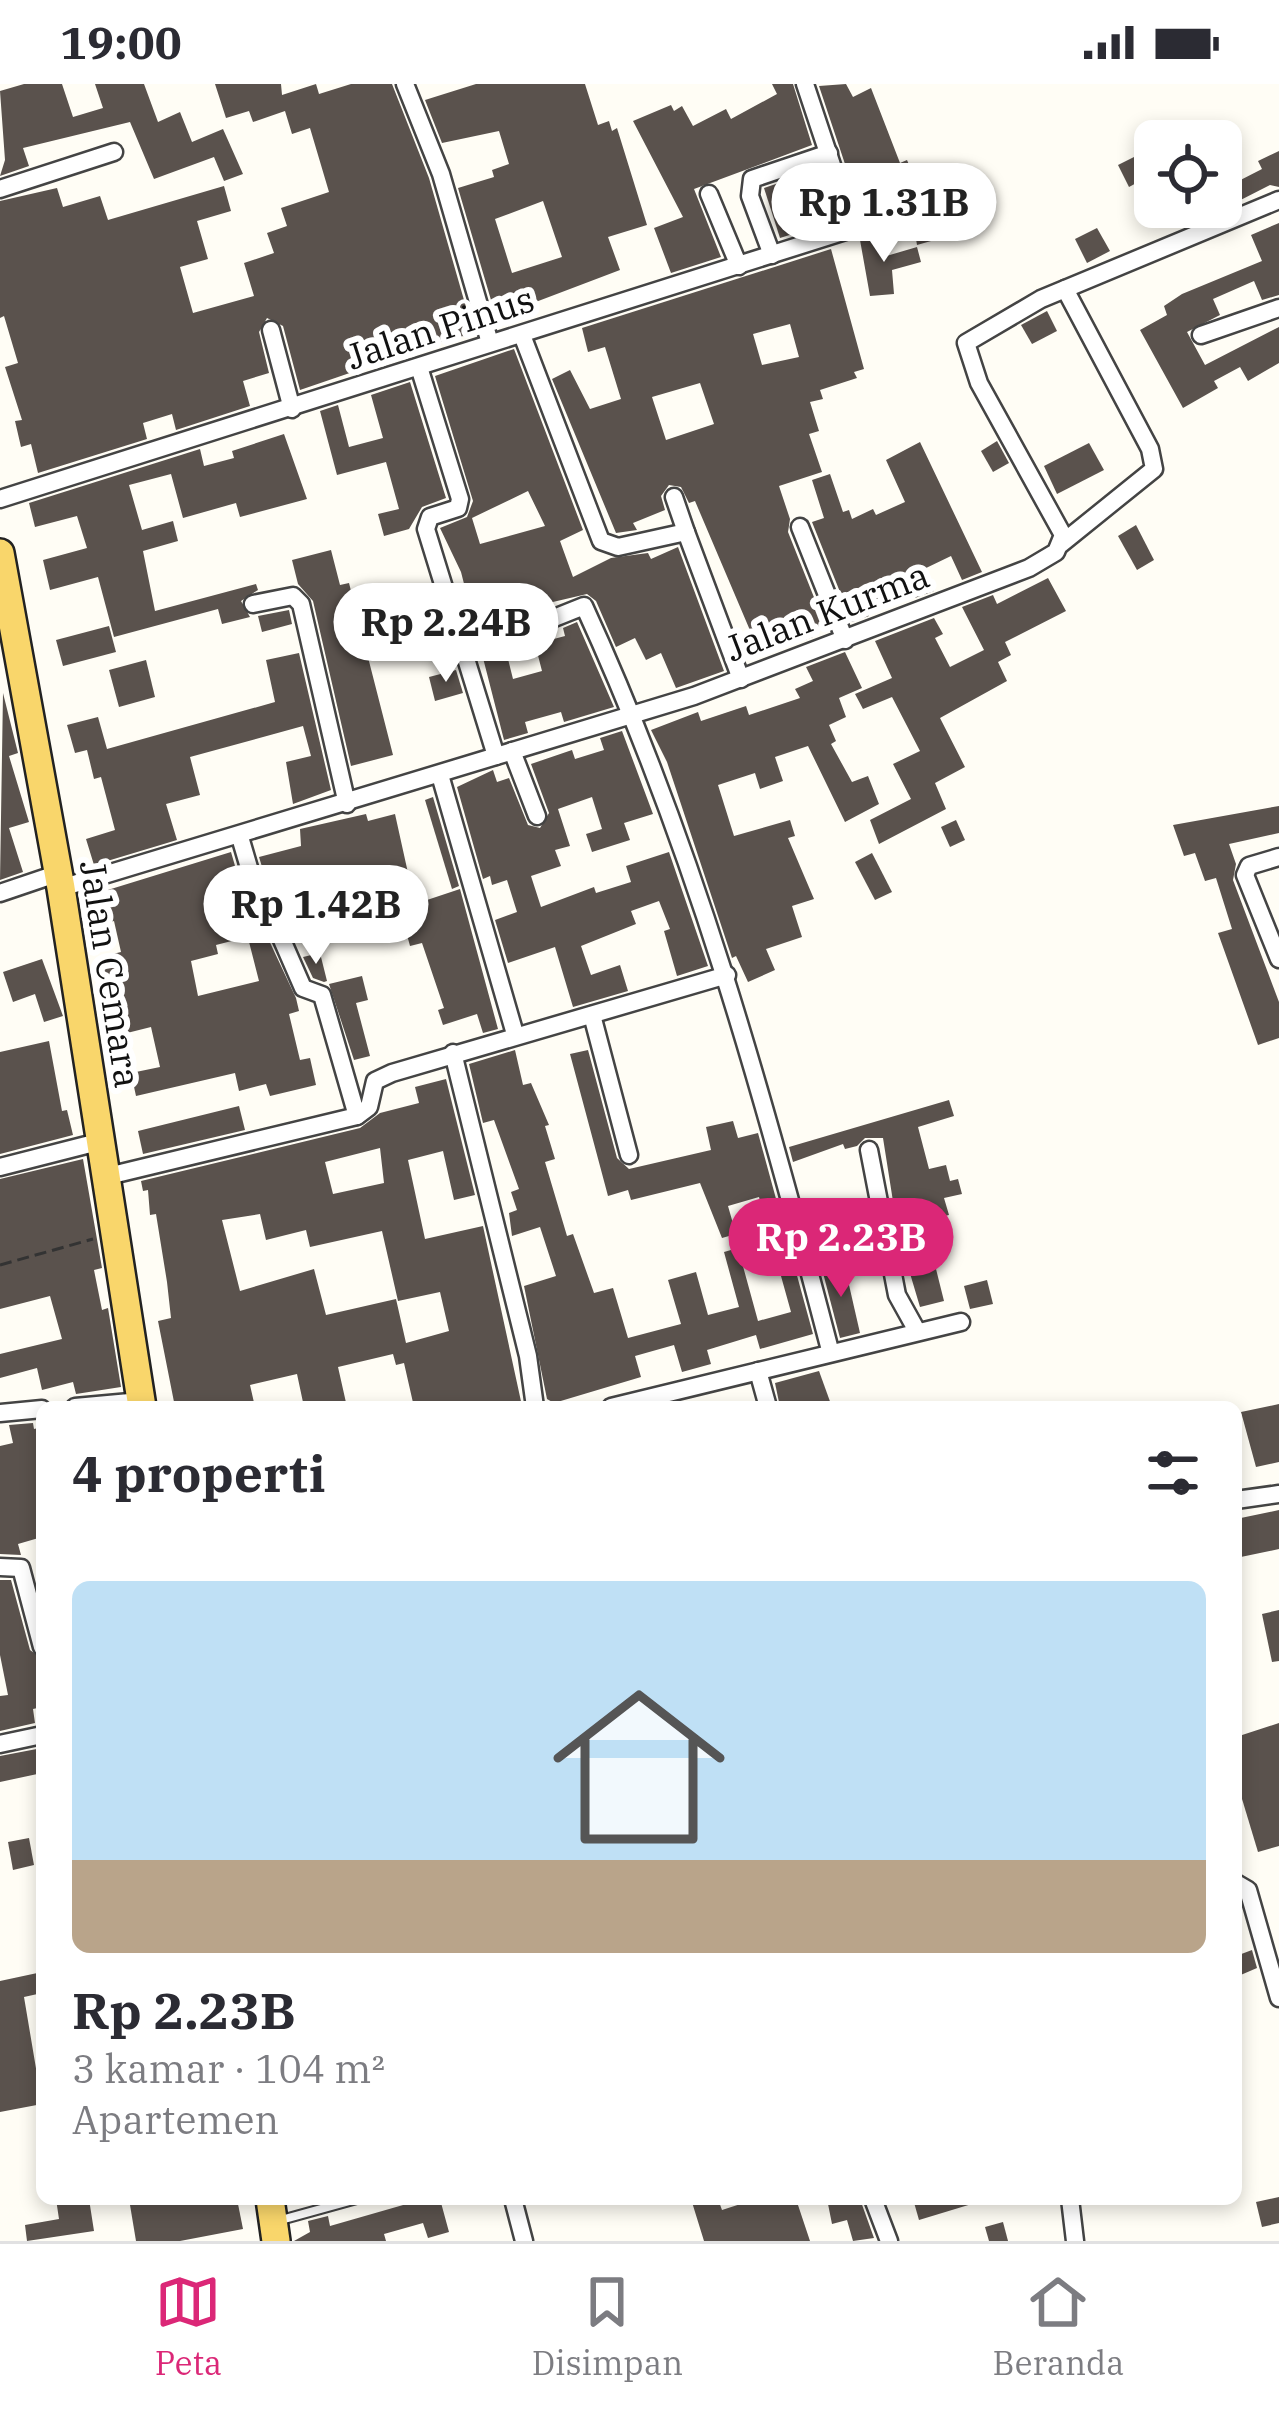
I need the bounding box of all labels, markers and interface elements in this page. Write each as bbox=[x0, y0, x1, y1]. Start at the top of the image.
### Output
text: 19:00 bbox=[60, 13, 182, 71]
map controls bbox=[1134, 120, 1242, 228]
button: locate bbox=[1134, 120, 1242, 228]
pin: Rp 1.31B bbox=[760, 163, 1008, 265]
text: Rp 1.31B bbox=[798, 176, 970, 227]
street label: Jalan Pinus bbox=[340, 275, 540, 379]
street label: Jalan Kurma bbox=[718, 551, 936, 671]
pin: Rp 2.24B bbox=[322, 583, 570, 685]
text: Rp 2.24B bbox=[360, 596, 532, 647]
street label: Jalan Cemara bbox=[70, 857, 152, 1091]
pin: Rp 1.42B bbox=[192, 865, 440, 967]
text: Rp 1.42B bbox=[230, 878, 402, 929]
pin: Rp 2.23B bbox=[717, 1198, 965, 1300]
text: Rp 2.23B bbox=[755, 1211, 927, 1262]
text: 4 properti bbox=[72, 1440, 325, 1506]
icon: filters bbox=[1140, 1440, 1206, 1506]
icon: home bbox=[531, 1659, 747, 1875]
text: Rp 2.23B bbox=[72, 1977, 296, 2043]
text: 3 kamar · 104 m² bbox=[72, 2043, 385, 2094]
text: Apartemen bbox=[72, 2094, 279, 2145]
tab: Peta bbox=[155, 2269, 222, 2384]
tab: Disimpan bbox=[532, 2269, 683, 2384]
tab: Beranda bbox=[993, 2269, 1124, 2384]

